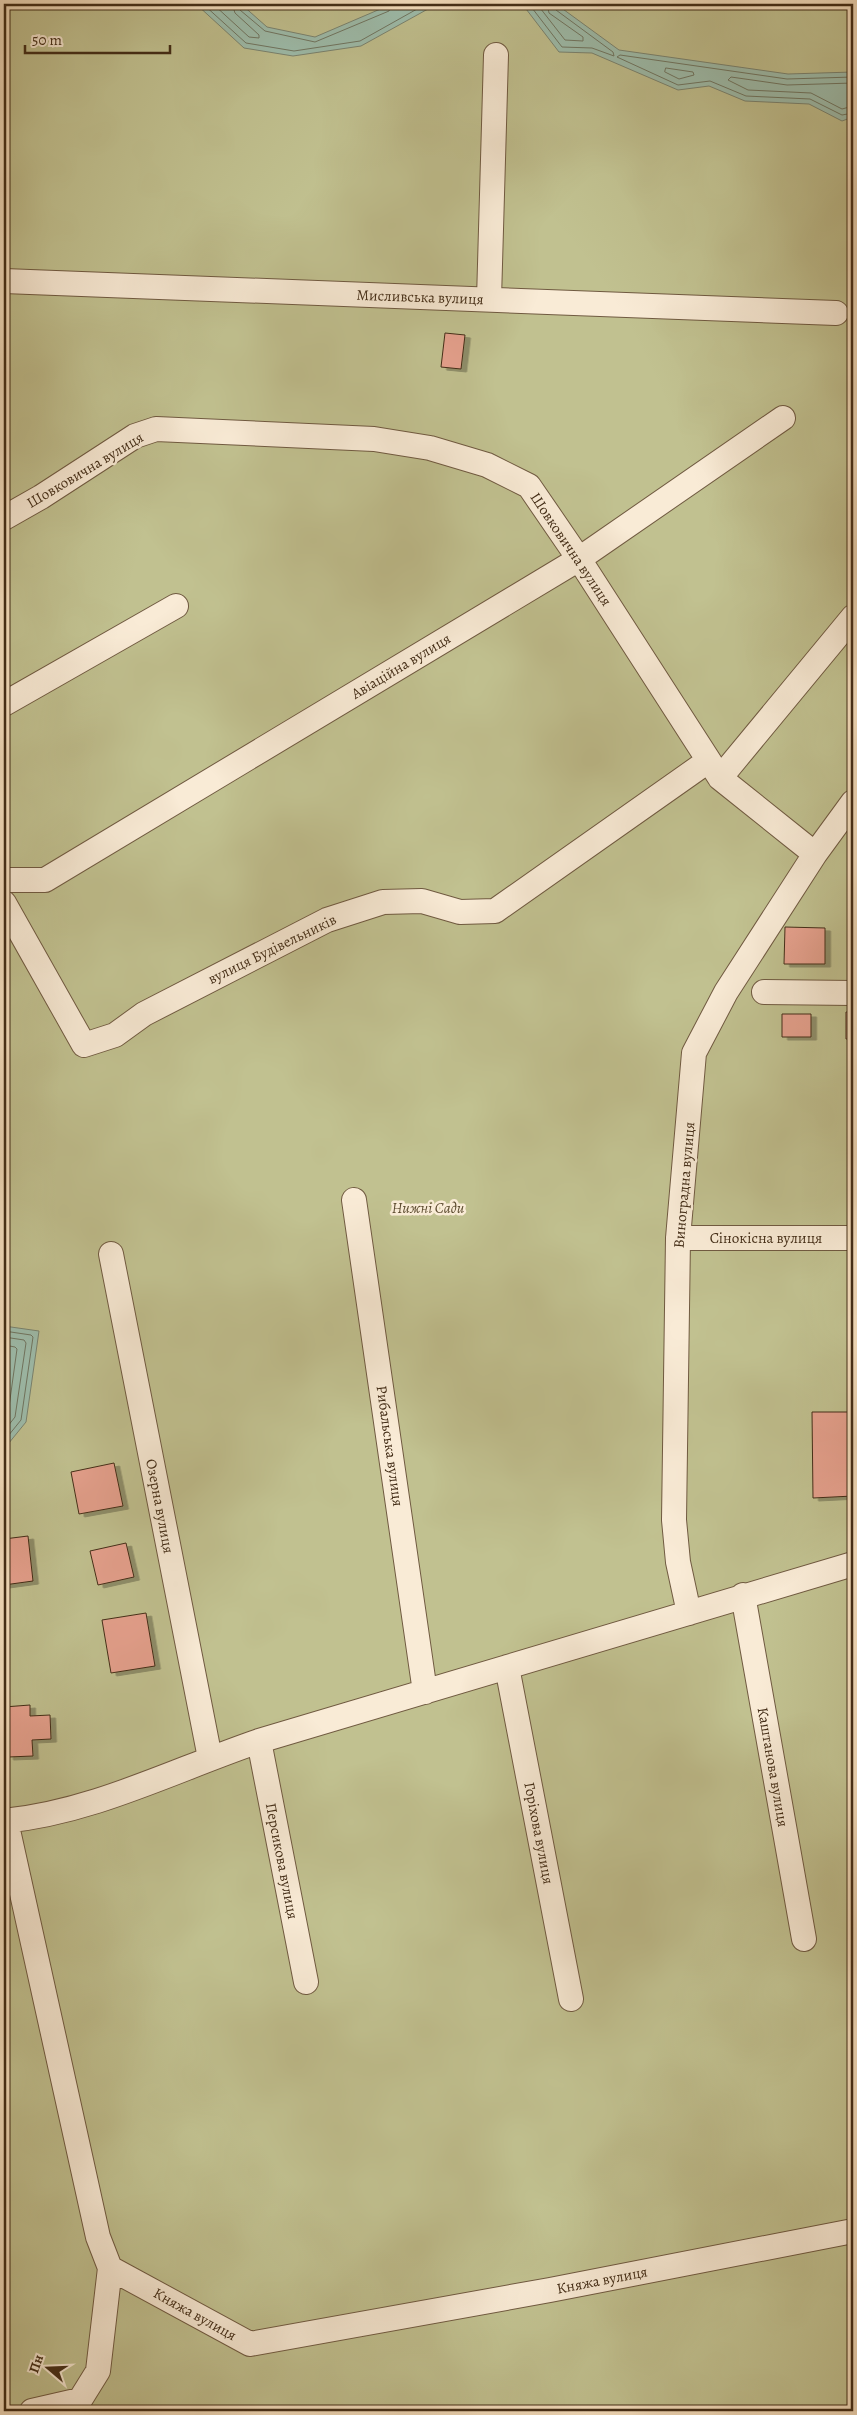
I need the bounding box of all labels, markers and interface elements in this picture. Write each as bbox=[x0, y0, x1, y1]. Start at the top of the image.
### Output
scale bar bbox=[25, 22, 170, 54]
text: 50 m bbox=[32, 30, 62, 50]
street label: Мисливська вулиця bbox=[356, 285, 484, 309]
street label: Шовковична вулиця bbox=[23, 427, 147, 513]
street label: Шовковична вулиця bbox=[526, 488, 616, 610]
street label: Авіаційна вулиця bbox=[347, 628, 454, 704]
street label: вулиця Будівельників bbox=[204, 909, 340, 989]
street label: Виноградна вулиця bbox=[669, 1121, 699, 1249]
park label: Нижні Сади bbox=[392, 1198, 465, 1218]
street label: Сінокісна вулиця bbox=[710, 1228, 822, 1248]
street label: Рибальська вулиця bbox=[372, 1384, 408, 1508]
street label: Озерна вулиця bbox=[141, 1457, 179, 1555]
street label: Каштанова вулиця bbox=[753, 1706, 793, 1828]
street label: Горіхова вулиця bbox=[519, 1780, 559, 1886]
street label: Персикова вулиця bbox=[261, 1801, 303, 1921]
street label: Княжа вулиця bbox=[555, 2261, 649, 2299]
street label: Княжа вулиця bbox=[150, 2283, 240, 2345]
north arrow bbox=[22, 2342, 72, 2392]
text: Пн bbox=[24, 2352, 48, 2376]

